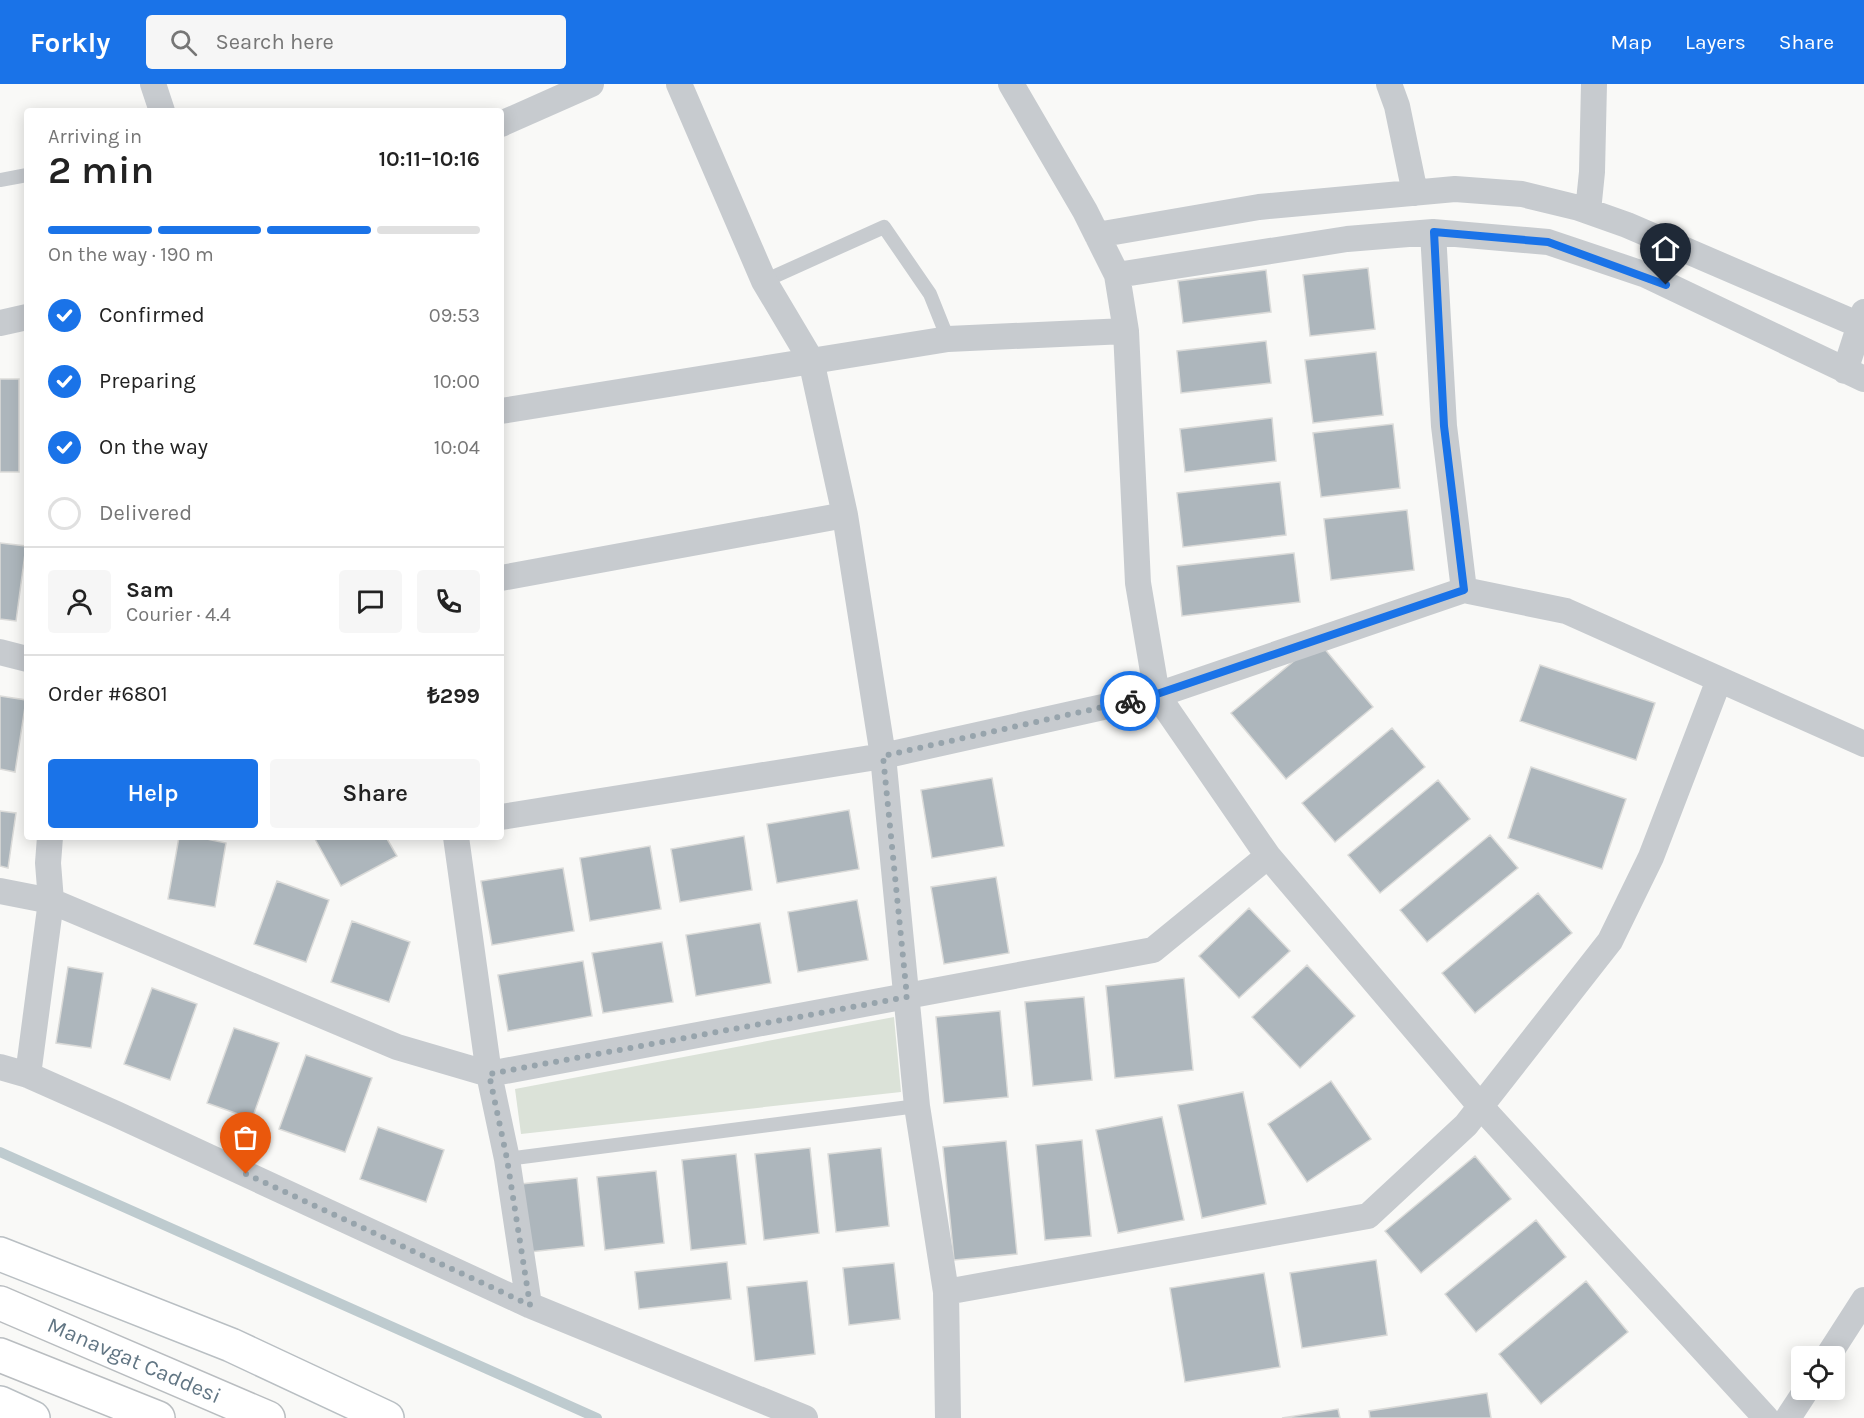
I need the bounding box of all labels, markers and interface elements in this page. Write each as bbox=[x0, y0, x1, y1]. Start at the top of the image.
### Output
search box bbox=[146, 15, 566, 69]
text: Forkly bbox=[30, 26, 110, 59]
icon: search bbox=[167, 26, 200, 59]
text: Search here bbox=[215, 29, 334, 55]
text: Map bbox=[1610, 30, 1652, 54]
text: Layers bbox=[1685, 30, 1746, 54]
text: Share bbox=[1779, 30, 1834, 54]
text: Arriving in bbox=[48, 125, 142, 148]
text: 10:11–10:16 bbox=[378, 146, 480, 172]
text: 2 min bbox=[48, 147, 154, 193]
pin bbox=[1640, 223, 1691, 285]
icon: home bbox=[1649, 232, 1682, 265]
text: On the way · 190 m bbox=[48, 243, 214, 266]
icon: check bbox=[48, 299, 81, 332]
text: Confirmed bbox=[99, 302, 205, 328]
text: 09:53 bbox=[429, 304, 480, 327]
icon: check bbox=[48, 365, 81, 398]
text: Preparing bbox=[99, 368, 196, 394]
text: 10:00 bbox=[433, 370, 480, 393]
icon: check bbox=[48, 431, 81, 464]
text: On the way bbox=[99, 434, 208, 460]
text: 10:04 bbox=[434, 436, 480, 459]
text: Delivered bbox=[99, 500, 192, 526]
button: person bbox=[48, 570, 111, 633]
button: chat bbox=[339, 570, 402, 633]
button: phone bbox=[417, 570, 480, 633]
text: Sam bbox=[126, 577, 174, 603]
text: Courier · 4.4 bbox=[126, 603, 231, 626]
courier bbox=[1100, 671, 1160, 731]
text: Order #6801 bbox=[48, 681, 168, 707]
text: ₺299 bbox=[427, 683, 480, 709]
icon: bike bbox=[1114, 685, 1147, 718]
button: Help bbox=[48, 759, 258, 828]
button: Share bbox=[270, 759, 480, 828]
pin bbox=[220, 1112, 271, 1174]
icon: bag bbox=[229, 1121, 262, 1154]
street label: Manavgat Caddesi bbox=[43, 1312, 225, 1409]
map controls bbox=[1791, 1346, 1845, 1400]
button: locate bbox=[1791, 1346, 1845, 1400]

